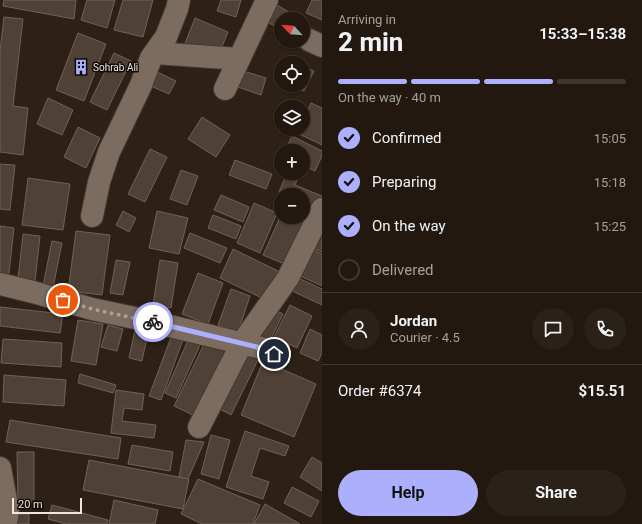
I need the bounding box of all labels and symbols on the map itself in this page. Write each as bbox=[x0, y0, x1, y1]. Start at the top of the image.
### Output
north arrow bbox=[274, 12, 310, 48]
building icon: Sohrab Ali bbox=[72, 58, 90, 76]
place label: Sohrab Ali bbox=[93, 62, 138, 73]
pin bbox=[46, 283, 80, 317]
courier bbox=[133, 302, 173, 342]
pin bbox=[257, 337, 291, 371]
scale bar bbox=[12, 496, 82, 515]

